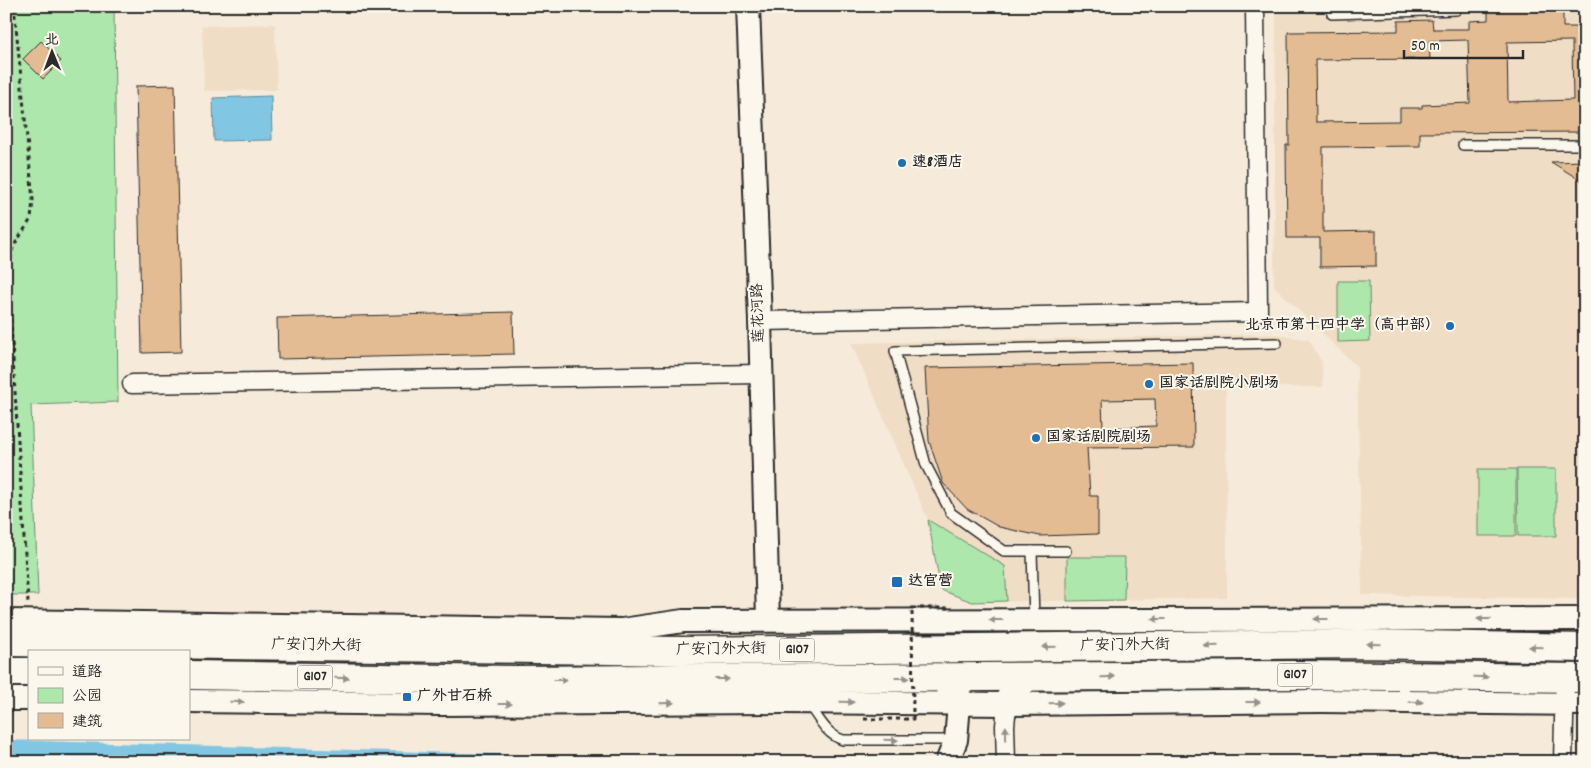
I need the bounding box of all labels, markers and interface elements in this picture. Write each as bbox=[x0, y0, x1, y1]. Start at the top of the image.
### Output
north arrow bbox=[28, 28, 78, 78]
scale bar bbox=[1404, 28, 1522, 60]
text: 北 bbox=[45, 31, 59, 51]
text: 50 m bbox=[1411, 36, 1440, 58]
place label: 速8酒店 bbox=[912, 152, 963, 174]
marker: 速8酒店 bbox=[896, 157, 908, 169]
street label: 莲花河路 bbox=[747, 283, 771, 343]
place label: 北京市第十四中学（高中部） bbox=[1245, 315, 1440, 337]
marker: 北京市第十四中学（高中部） bbox=[1444, 320, 1456, 332]
place label: 国家话剧院小剧场 bbox=[1159, 373, 1279, 395]
marker: 国家话剧院小剧场 bbox=[1143, 378, 1155, 390]
place label: 国家话剧院剧场 bbox=[1046, 427, 1151, 449]
marker: 国家话剧院剧场 bbox=[1030, 432, 1042, 444]
place label: 达官营 bbox=[908, 571, 953, 593]
marker: 达官营 bbox=[890, 575, 904, 589]
one-way arrow bbox=[1150, 615, 1166, 623]
one-way arrow bbox=[1313, 615, 1329, 623]
one-way arrow bbox=[1475, 615, 1491, 623]
one-way arrow bbox=[988, 616, 1004, 624]
street label: 广安门外大街 bbox=[271, 634, 361, 658]
street label: 广安门外大街 bbox=[1080, 634, 1170, 658]
street label: 广安门外大街 bbox=[676, 638, 766, 662]
road number: G107 bbox=[780, 638, 814, 662]
one-way arrow bbox=[1365, 640, 1381, 648]
one-way arrow bbox=[1203, 642, 1219, 650]
one-way arrow bbox=[1040, 643, 1056, 651]
one-way arrow bbox=[1528, 643, 1544, 651]
legend bbox=[28, 650, 190, 740]
text: 道路 bbox=[72, 662, 102, 684]
road number: G107 bbox=[1278, 664, 1312, 686]
road number: G107 bbox=[298, 666, 332, 689]
one-way arrow bbox=[1100, 673, 1116, 681]
one-way arrow bbox=[1473, 673, 1489, 681]
one-way arrow bbox=[335, 674, 351, 682]
one-way arrow bbox=[894, 674, 910, 682]
one-way arrow bbox=[714, 675, 730, 683]
one-way arrow bbox=[552, 676, 568, 684]
text: 公园 bbox=[72, 686, 102, 708]
place label: 广外甘石桥 bbox=[417, 686, 492, 708]
marker: 广外甘石桥 bbox=[401, 691, 413, 703]
one-way arrow bbox=[230, 698, 246, 706]
one-way arrow bbox=[660, 698, 676, 706]
one-way arrow bbox=[1246, 698, 1262, 706]
one-way arrow bbox=[1408, 698, 1424, 706]
one-way arrow bbox=[840, 699, 856, 707]
one-way arrow bbox=[1048, 699, 1064, 707]
one-way arrow bbox=[497, 700, 513, 708]
text: 建筑 bbox=[72, 712, 102, 734]
one-way arrow bbox=[1001, 725, 1009, 741]
one-way arrow bbox=[883, 736, 899, 744]

